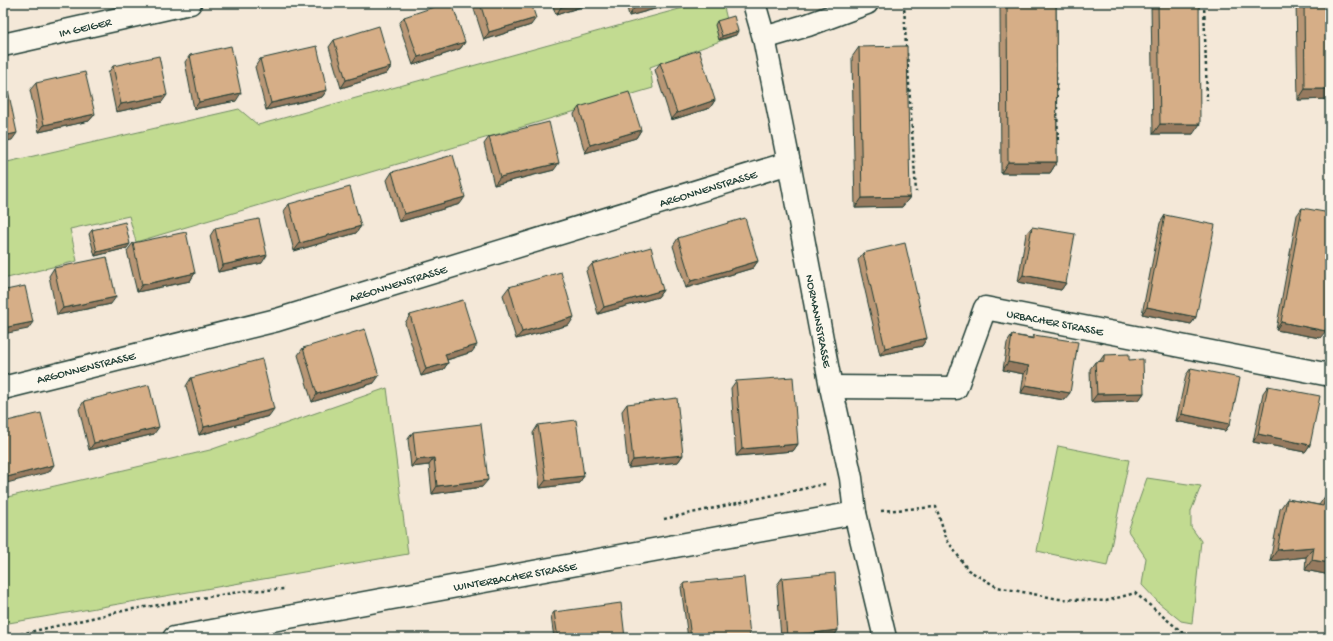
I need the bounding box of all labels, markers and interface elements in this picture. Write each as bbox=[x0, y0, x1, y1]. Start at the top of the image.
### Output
street label: IM GEIGER bbox=[58, 16, 114, 42]
street label: ARGONNENSTRASSE bbox=[658, 168, 760, 211]
street label: ARGONNENSTRASSE bbox=[348, 263, 450, 306]
street label: NORMANNSTRASSE bbox=[801, 274, 833, 370]
street label: URBACHER STRASSE bbox=[1005, 308, 1105, 340]
street label: ARGONNENSTRASSE bbox=[36, 350, 138, 388]
street label: WINTERBACHER STRASSE bbox=[453, 560, 578, 596]

